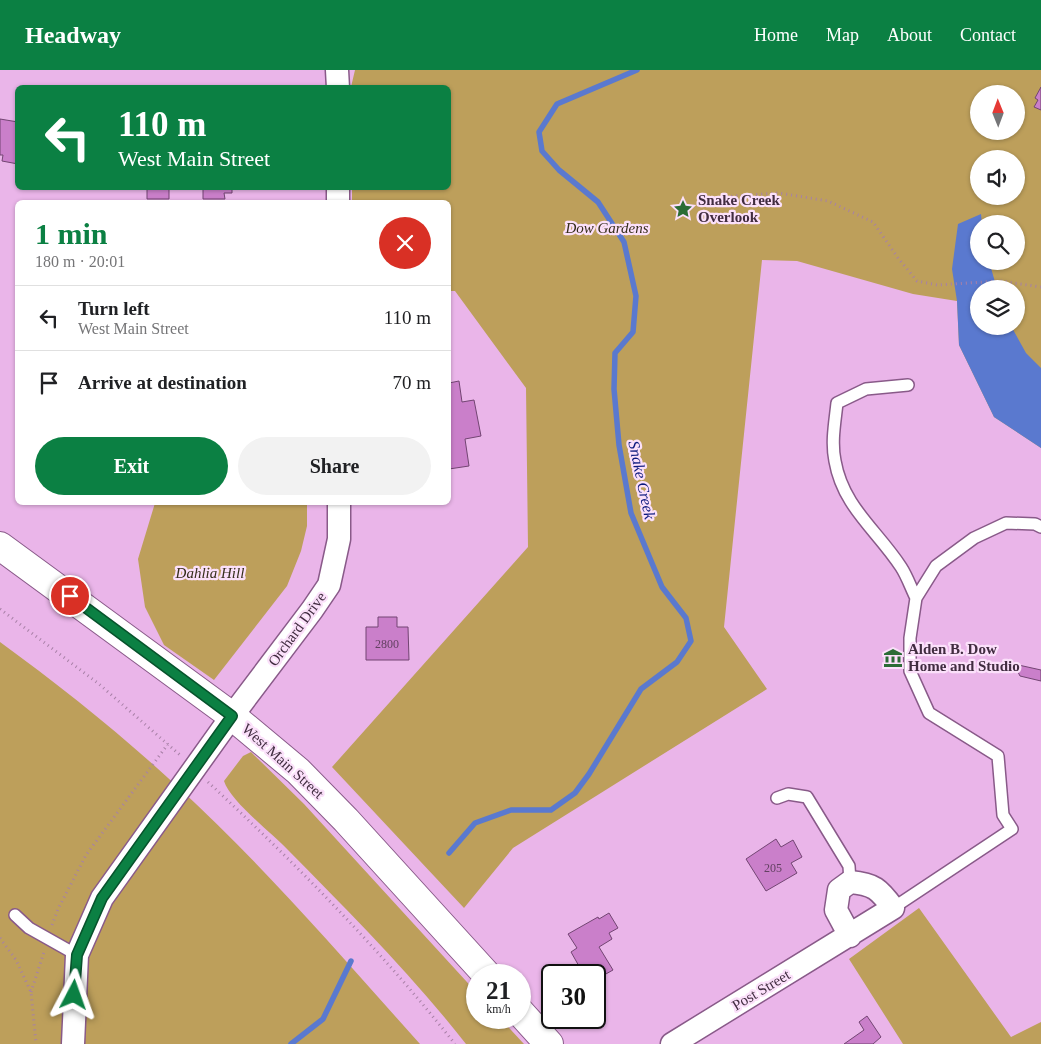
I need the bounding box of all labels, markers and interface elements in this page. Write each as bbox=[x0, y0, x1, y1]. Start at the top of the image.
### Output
text: Headway bbox=[25, 22, 121, 48]
text: Home bbox=[754, 25, 798, 45]
text: Map bbox=[826, 25, 859, 45]
text: About bbox=[887, 25, 932, 45]
text: Contact bbox=[960, 25, 1016, 45]
north arrow bbox=[970, 85, 1025, 140]
map controls bbox=[970, 85, 1025, 335]
icon: left bbox=[35, 105, 100, 170]
text: 110 m bbox=[118, 105, 206, 144]
text: West Main Street bbox=[118, 146, 270, 171]
button: sound bbox=[970, 150, 1025, 205]
place label: Snake Creek Overlook bbox=[698, 192, 780, 225]
place icon: Snake Creek Overlook bbox=[672, 198, 694, 220]
button: search bbox=[970, 215, 1025, 270]
text: 1 min bbox=[35, 217, 108, 250]
button: close bbox=[379, 217, 431, 269]
park label: Dow Gardens bbox=[564, 220, 649, 236]
text: 180 m · 20:01 bbox=[35, 253, 125, 270]
button: layers bbox=[970, 280, 1025, 335]
text: Turn left bbox=[78, 298, 150, 319]
icon: left bbox=[35, 304, 63, 332]
text: 110 m bbox=[384, 307, 431, 328]
text: West Main Street bbox=[78, 320, 189, 337]
icon: arrive bbox=[35, 369, 63, 397]
text: Arrive at destination bbox=[78, 372, 247, 393]
text: 70 m bbox=[392, 372, 431, 393]
button: Exit bbox=[35, 437, 228, 495]
button: Share bbox=[238, 437, 431, 495]
water label: Snake Creek bbox=[625, 439, 659, 522]
park label: Dahlia Hill bbox=[175, 565, 244, 581]
pin bbox=[49, 575, 91, 617]
icon: arrive bbox=[56, 582, 84, 610]
street label: Orchard Drive bbox=[265, 589, 329, 669]
house number: 2800 bbox=[375, 637, 399, 651]
place label: Alden B. Dow Home and Studio bbox=[908, 641, 1020, 674]
museum icon: Alden B. Dow Home and Studio bbox=[882, 647, 904, 669]
street label: West Main Street bbox=[239, 720, 328, 802]
house number: 205 bbox=[764, 861, 782, 875]
speed limit sign: 30 bbox=[541, 964, 606, 1029]
street label: Post Street bbox=[729, 966, 794, 1013]
position arrow bbox=[47, 968, 99, 1020]
text: 21 bbox=[486, 977, 511, 1004]
text: km/h bbox=[486, 1002, 511, 1016]

